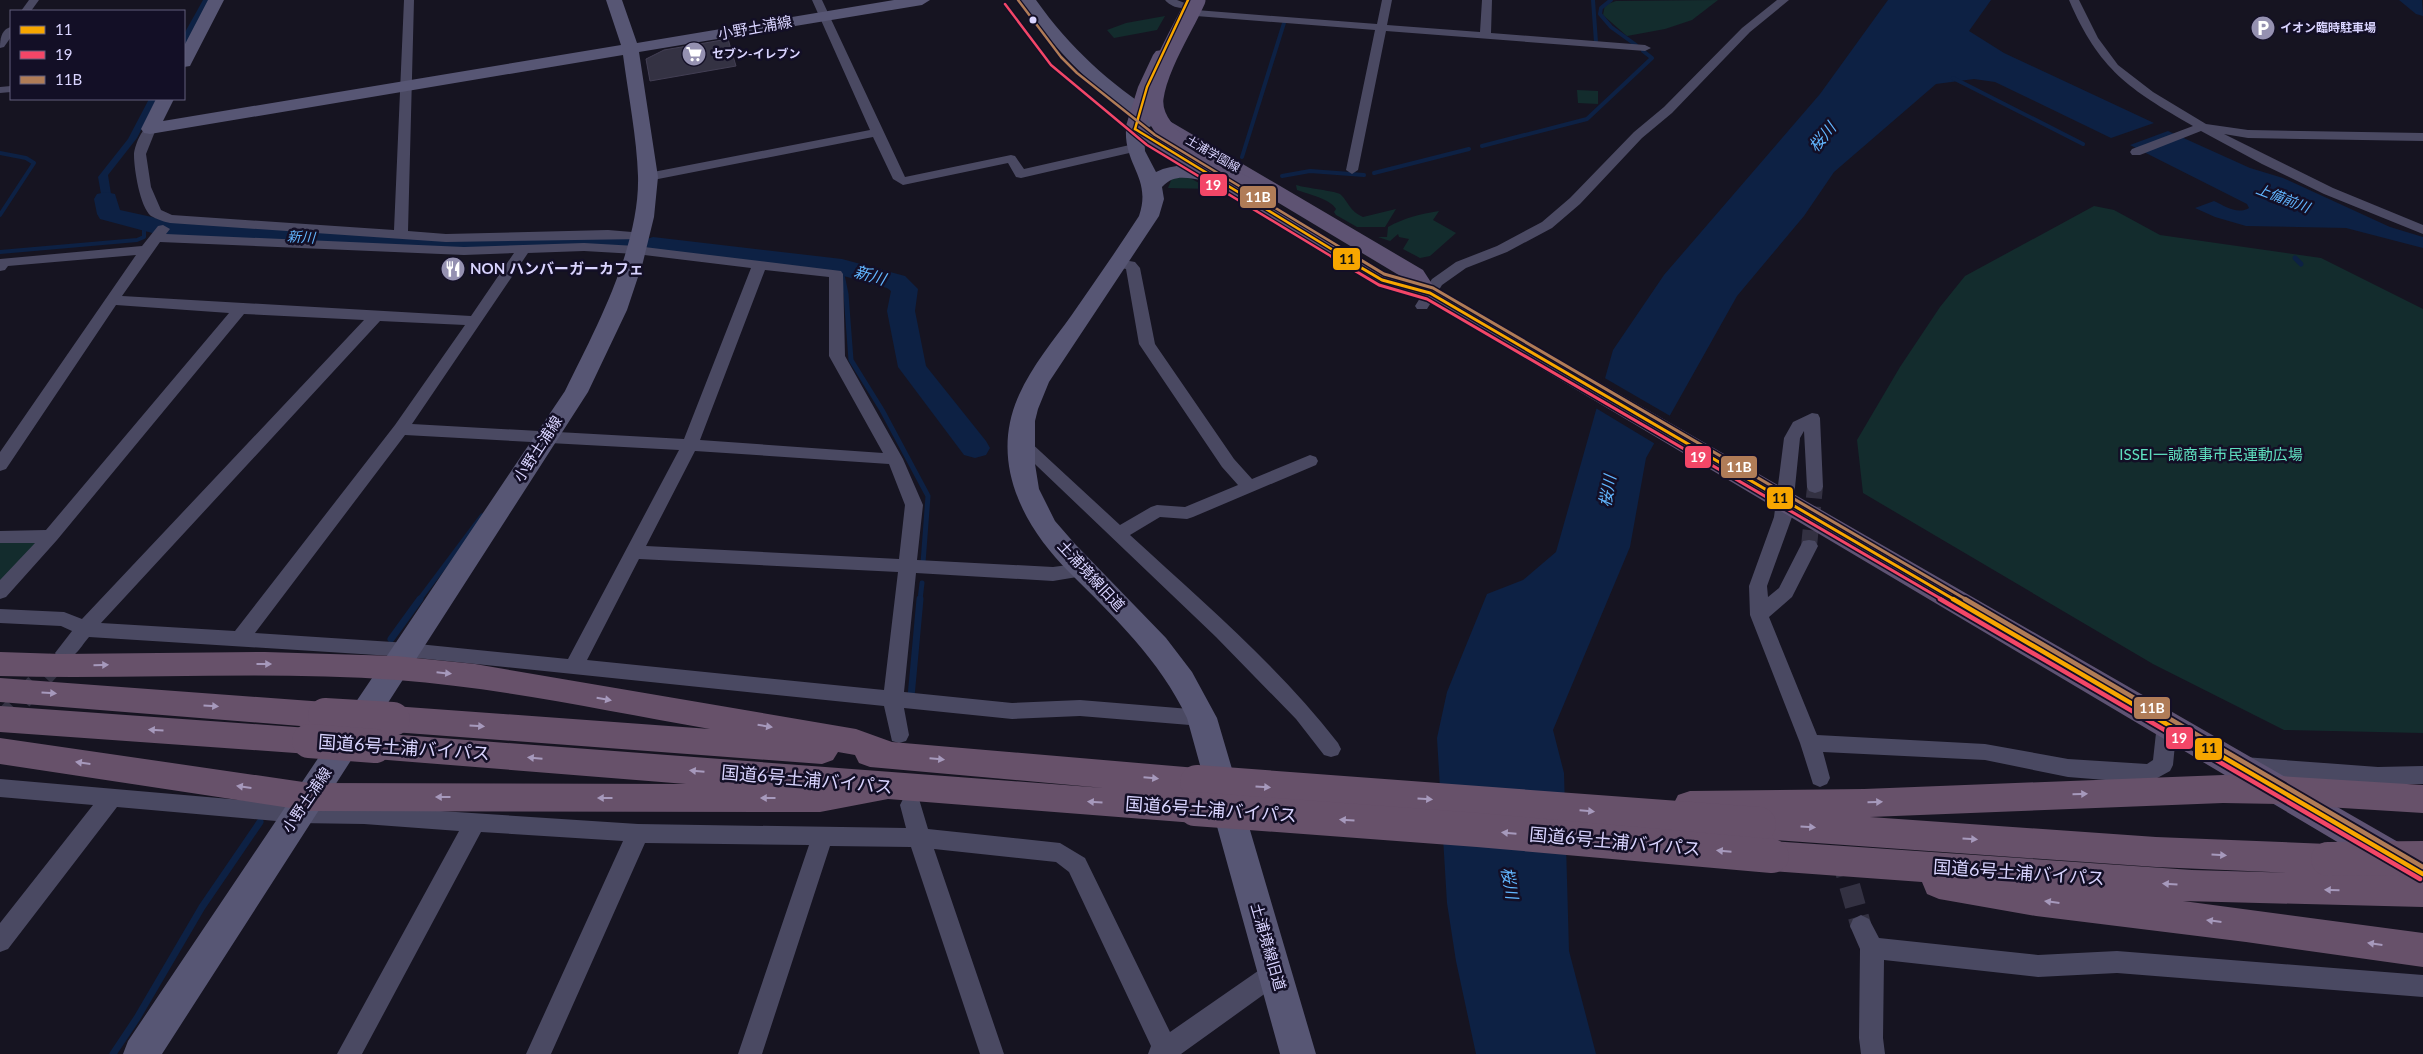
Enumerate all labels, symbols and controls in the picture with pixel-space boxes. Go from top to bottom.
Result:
legend [10,10,185,100]
street label: 小野土浦線 [716,12,793,42]
unlabelled marker [1028,15,1038,25]
parking icon: イオン臨時駐車場 [2250,15,2276,41]
text: 11 [55,20,72,38]
place label: イオン臨時駐車場 [2280,20,2376,35]
supermarket icon: セブン-イレブン [681,41,707,67]
text: 19 [55,45,72,63]
place label: セブン-イレブン [712,46,800,61]
text: 11B [55,70,82,88]
water label: 桜川 [1804,117,1840,155]
street label: 土浦学園線 [1184,132,1243,175]
line badge: 19 [1199,173,1228,197]
text: 19 [1205,176,1221,193]
water label: 上備前川 [2254,180,2314,216]
line badge: 11B [1239,185,1277,209]
text: 11B [1245,188,1271,205]
water label: 新川 [287,227,317,246]
line badge: 11 [1332,247,1361,271]
text: 11 [1339,250,1355,267]
restaurant icon: NON ハンバーガーカフェ [440,256,466,282]
place label: NON ハンバーガーカフェ [470,259,644,277]
water label: 新川 [852,261,890,289]
street label: 小野土浦線 [509,412,565,485]
line badge: 19 [1684,445,1712,469]
park label: ISSEI一誠商事市民運動広場 [2119,445,2303,463]
text: 19 [1690,448,1706,465]
line badge: 11B [1720,455,1758,479]
text: 11B [1726,458,1752,475]
water label: 桜川 [1594,472,1619,508]
line badge: 11 [1766,486,1794,510]
text: 11 [1772,489,1788,506]
street label: 土浦境線旧道 [1054,536,1129,614]
one-way arrow [256,660,272,668]
one-way arrow [93,661,109,669]
one-way arrow [436,669,452,677]
one-way arrow [41,690,57,698]
one-way arrow [597,696,613,704]
line badge: 11B [2133,696,2171,720]
text: 11B [2139,699,2165,716]
one-way arrow [203,702,219,710]
one-way arrow [469,722,485,730]
one-way arrow [757,722,773,730]
one-way arrow [148,726,164,734]
line badge: 19 [2165,726,2194,750]
text: 19 [2171,729,2187,746]
street label: 国道6号土浦バイパス [317,730,491,764]
line badge: 11 [2194,737,2223,761]
text: 11 [2201,739,2217,756]
one-way arrow [527,754,543,762]
one-way arrow [929,756,945,764]
one-way arrow [75,759,91,767]
street label: 国道6号土浦バイパス [720,761,894,797]
street label: 小野土浦線 [278,763,335,836]
one-way arrow [689,767,705,775]
one-way arrow [1143,774,1159,782]
one-way arrow [236,783,252,791]
one-way arrow [1256,783,1272,791]
one-way arrow [2072,790,2088,798]
street label: 国道6号土浦バイパス [1124,792,1298,826]
one-way arrow [435,793,451,801]
one-way arrow [597,794,613,802]
one-way arrow [760,794,776,802]
one-way arrow [1418,795,1434,803]
one-way arrow [1086,797,1102,805]
one-way arrow [1867,798,1883,806]
one-way arrow [1580,807,1596,815]
one-way arrow [1339,816,1355,824]
street label: 国道6号土浦バイパス [1528,823,1702,859]
one-way arrow [1800,824,1816,832]
one-way arrow [1501,828,1517,836]
one-way arrow [1962,835,1978,843]
one-way arrow [1715,847,1731,855]
one-way arrow [2212,851,2228,859]
street label: 国道6号土浦バイパス [1932,855,2106,889]
water label: 桜川 [1498,865,1523,902]
one-way arrow [2162,880,2178,888]
one-way arrow [2324,886,2340,894]
one-way arrow [2044,898,2060,906]
street label: 土浦境線旧道 [1248,901,1290,992]
one-way arrow [2205,917,2221,925]
one-way arrow [2366,940,2382,948]

